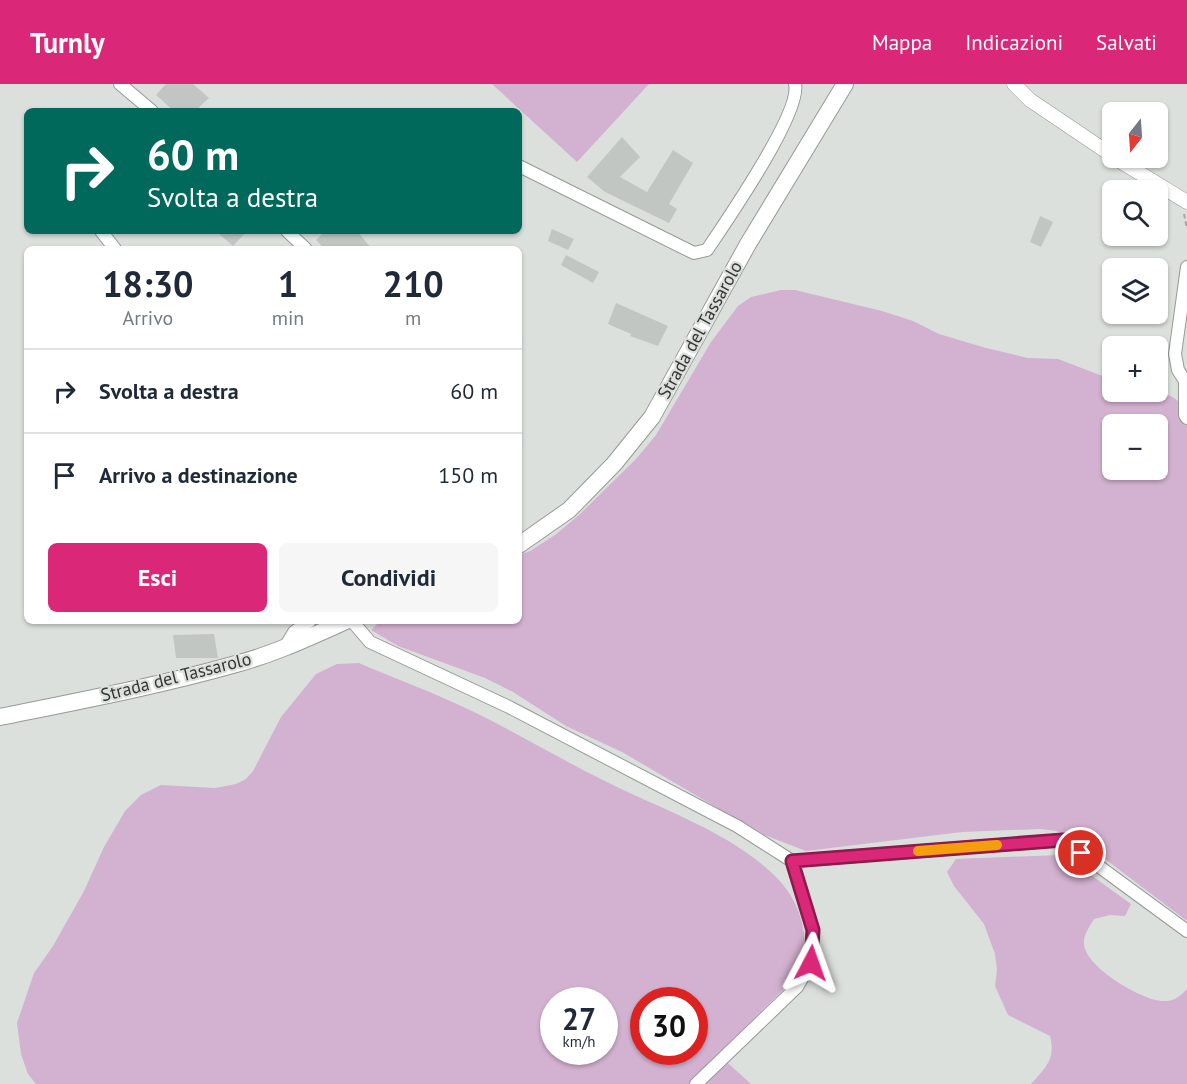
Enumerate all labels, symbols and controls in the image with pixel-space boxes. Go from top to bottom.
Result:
text: Turnly [30,24,105,61]
text: Mappa [872,29,932,56]
text: Indicazioni [965,29,1063,56]
text: Salvati [1096,29,1157,56]
north arrow [1102,102,1168,168]
map controls [1102,102,1168,480]
text: 60 m [147,127,239,182]
icon: right [48,132,126,210]
text: Svolta a destra [147,180,318,214]
button: search [1102,180,1168,246]
street label: Strada del Tassarolo [652,257,747,403]
button: layers [1102,258,1168,324]
text: 18:30 [102,260,194,307]
text: 1 [278,260,298,307]
text: 210 [383,260,444,307]
text: Arrivo [122,305,173,331]
text: min [272,305,304,331]
text: m [405,305,421,331]
button: + [1102,336,1168,402]
icon: right [48,375,81,408]
text: Svolta a destra [99,377,239,405]
text: 60 m [450,377,498,405]
button: − [1102,414,1168,480]
icon: arrive [48,459,81,492]
text: Arrivo a destinazione [99,461,298,489]
text: 150 m [438,461,498,489]
button: Esci [48,543,267,612]
button: Condividi [279,543,498,612]
street label: Strada del Tassarolo [98,647,253,706]
pin [1055,827,1106,878]
icon: arrive [1064,836,1097,869]
position arrow [779,931,843,995]
speed limit sign: 30 [630,987,708,1065]
text: 27 [562,999,596,1038]
text: km/h [563,1032,595,1051]

